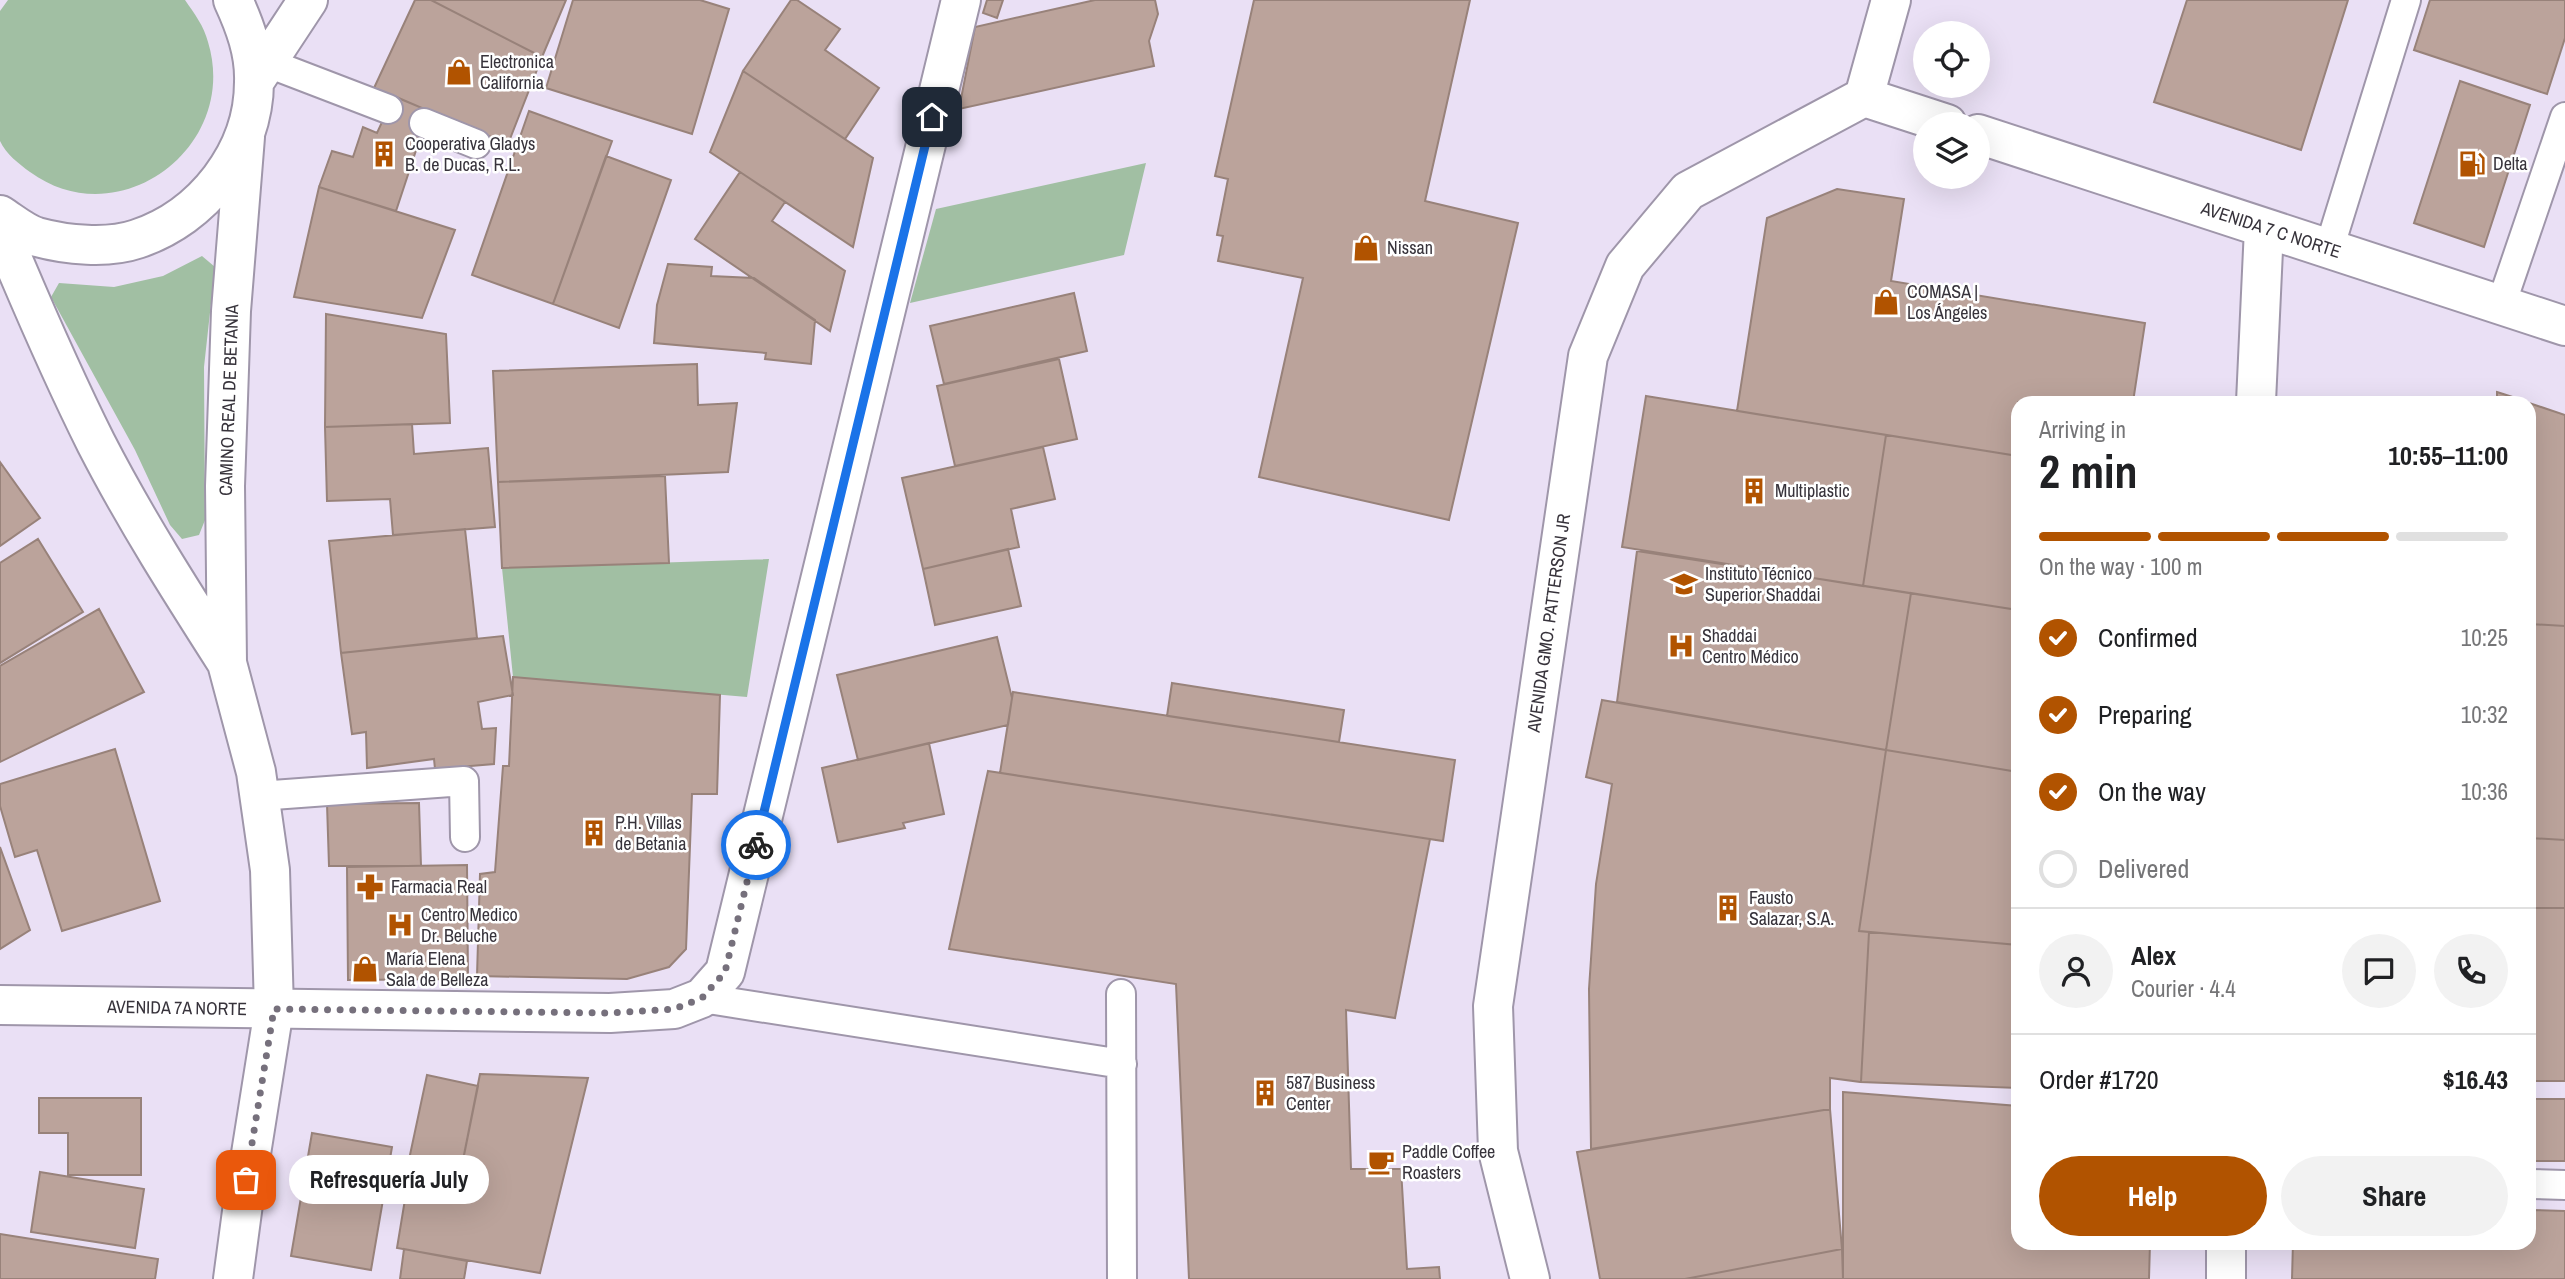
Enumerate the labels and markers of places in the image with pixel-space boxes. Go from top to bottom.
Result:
place label: Electronica California [480,49,554,95]
shop icon: Electronica California [444,57,474,87]
pin [902,87,962,147]
place label: Cooperativa Gladys B. de Ducas, R.L. [405,131,535,177]
building icon: Cooperativa Gladys B. de Ducas, R.L. [369,139,399,169]
fuel station icon: Delta [2457,149,2487,179]
place label: Delta [2493,151,2527,176]
shop icon: Nissan [1351,233,1381,263]
place label: Nissan [1387,235,1433,260]
place label: COMASA | Los Ángeles [1907,279,1987,325]
shop icon: COMASA | Los Ángeles [1871,287,1901,317]
building icon: Multiplastic [1739,476,1769,506]
place label: Multiplastic [1775,478,1850,503]
place label: Instituto Técnico Superior Shaddai [1705,561,1821,607]
school or university icon: Instituto Técnico Superior Shaddai [1669,569,1699,599]
place label: Shaddai Centro Médico [1702,623,1799,669]
hospital icon: Shaddai Centro Médico [1666,631,1696,661]
place label: P.H. Villas de Betania [615,810,686,856]
building icon: P.H. Villas de Betania [579,818,609,848]
pharmacy icon: Farmacia Real [355,872,385,902]
place label: Farmacia Real [391,874,487,899]
place label: Fausto Salazar, S.A. [1749,885,1834,931]
building icon: Fausto Salazar, S.A. [1713,893,1743,923]
place label: Centro Medico Dr. Beluche [421,902,518,948]
hospital icon: Centro Medico Dr. Beluche [385,910,415,940]
place label: María Elena Sala de Belleza [386,946,489,992]
shop icon: María Elena Sala de Belleza [350,954,380,984]
place label: 587 Business Center [1286,1070,1375,1116]
building icon: 587 Business Center [1250,1078,1280,1108]
place label: Paddle Coffee Roasters [1402,1139,1495,1185]
cafe icon: Paddle Coffee Roasters [1366,1147,1396,1177]
pin [216,1150,276,1210]
callout: Refresquería July [288,1156,488,1204]

